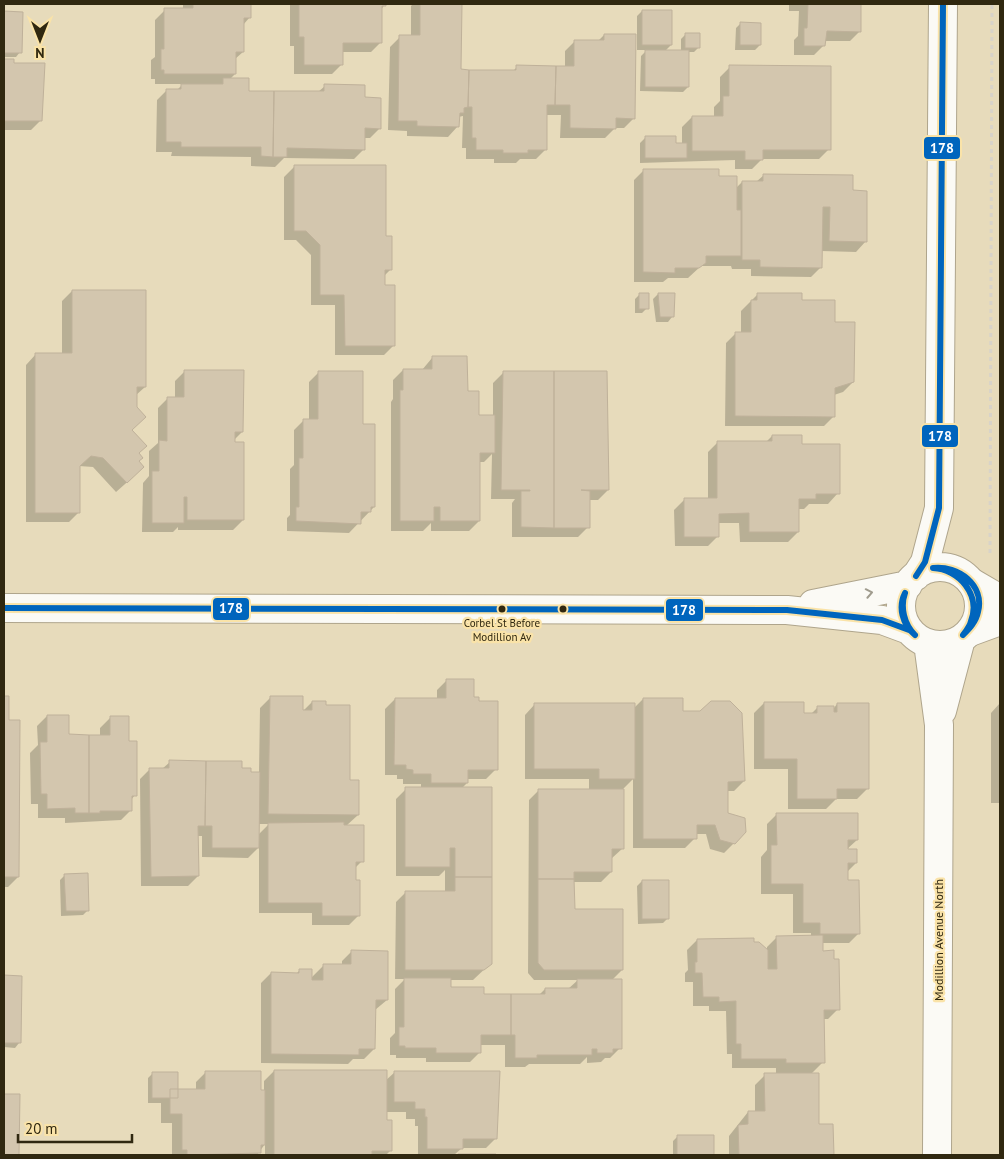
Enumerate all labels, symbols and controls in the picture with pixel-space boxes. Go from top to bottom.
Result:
north arrow [15,15,65,65]
text: N [35,44,45,62]
line badge: 178 [923,136,961,160]
text: 178 [930,139,954,157]
line badge: 178 [921,424,959,448]
text: 178 [928,427,952,445]
one-way arrow [864,588,873,599]
line badge: 178 [212,597,250,621]
line badge: 178 [665,598,704,622]
text: 178 [219,599,243,617]
text: 178 [672,601,696,619]
marker: Corbel St Before Modillion Av [497,604,507,614]
unlabelled marker [558,604,568,614]
place label: Corbel St Before Modillion Av [464,616,541,644]
street label: Modillion Avenue North [931,879,946,1001]
scale bar [18,1112,131,1144]
text: 20 m [25,1119,58,1138]

